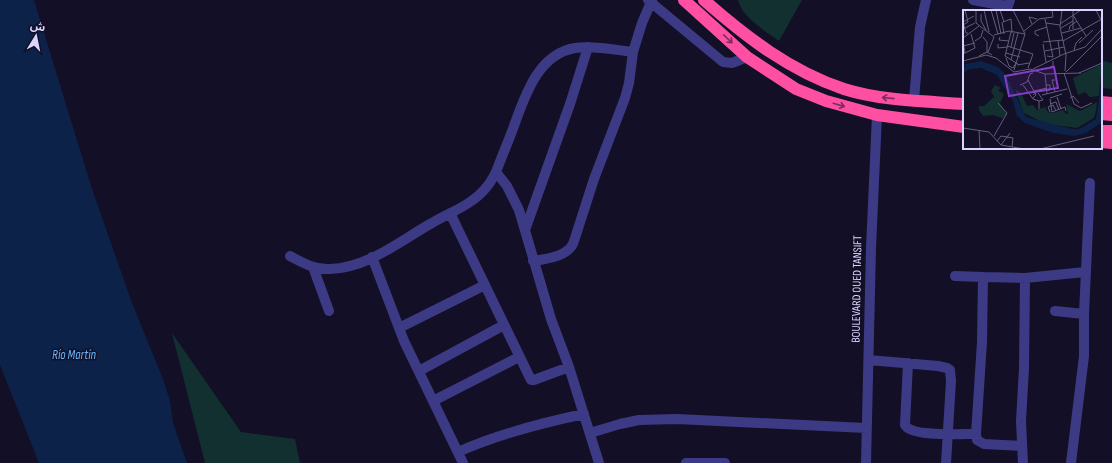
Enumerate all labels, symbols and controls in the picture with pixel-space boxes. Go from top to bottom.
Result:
inset map [963,10,1102,149]
north arrow [16,16,56,56]
text: ش [29,19,46,34]
one-way arrow [723,34,733,44]
one-way arrow [882,94,895,101]
one-way arrow [832,102,845,109]
street label: BOULEVARD OUED TANSIFT [849,235,865,343]
water label: Río Martín [52,347,97,363]

